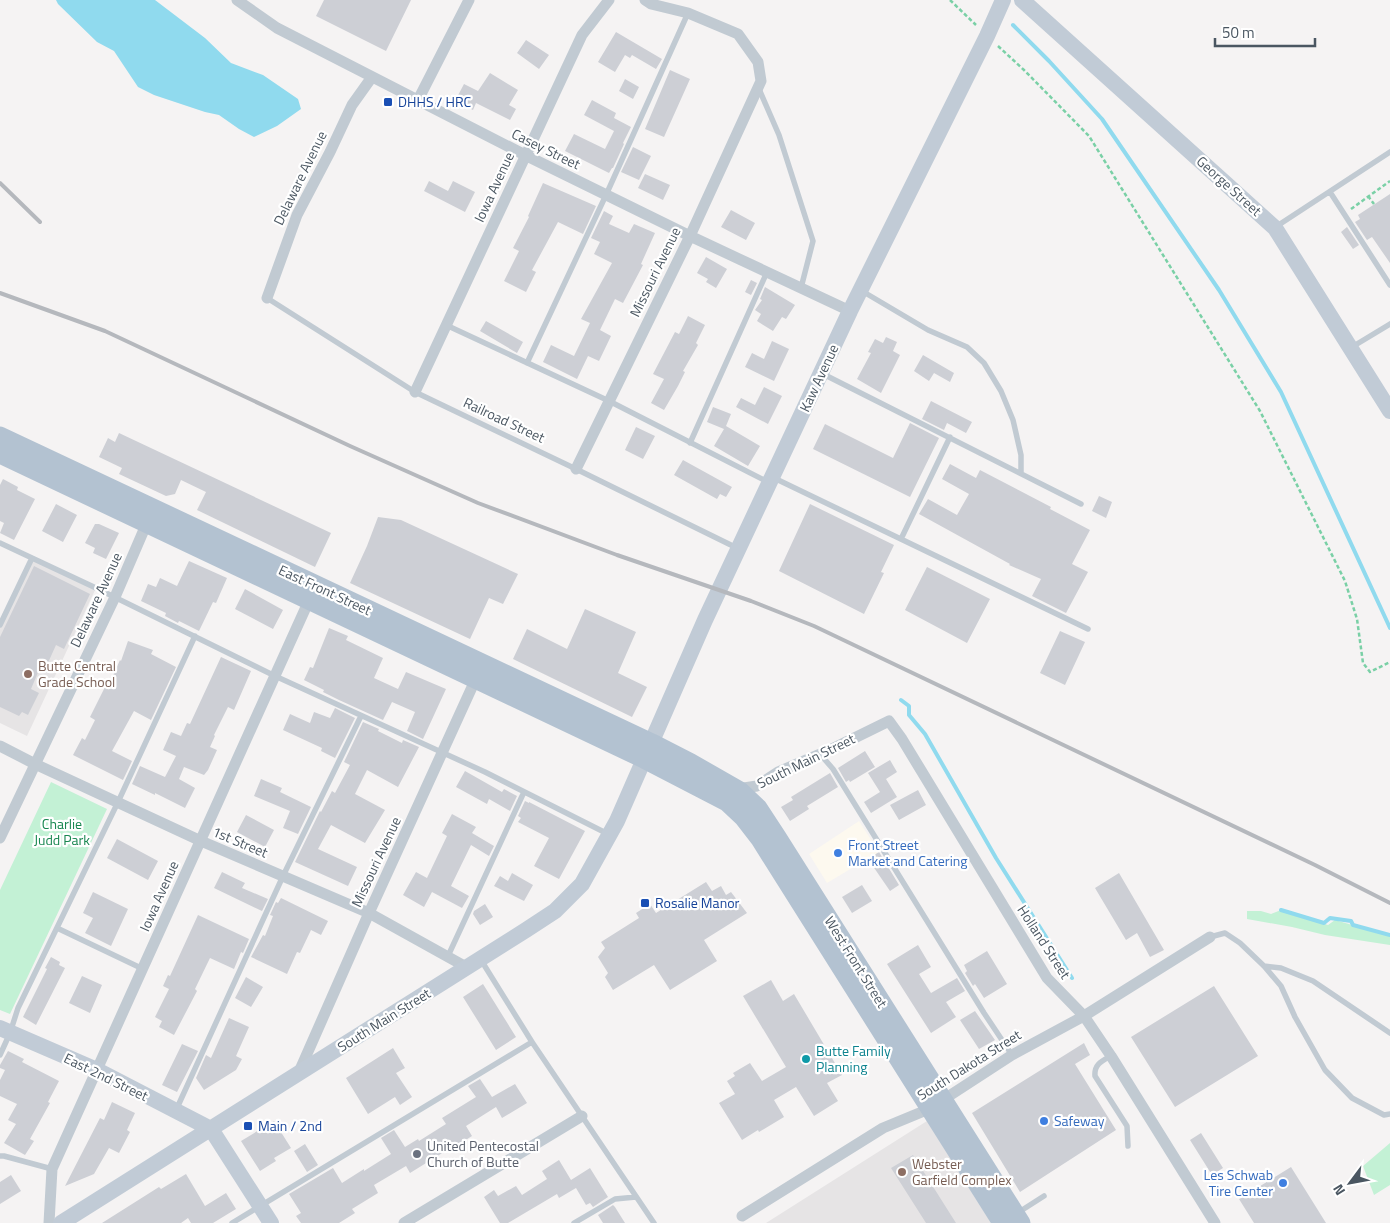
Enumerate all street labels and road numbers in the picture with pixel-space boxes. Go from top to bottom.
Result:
street label: Casey Street [508,123,584,174]
street label: Delaware Avenue [268,127,331,228]
street label: Iowa Avenue [468,148,519,225]
street label: George Street [1192,151,1267,221]
street label: Missouri Avenue [624,223,685,320]
street label: Kaw Avenue [794,340,843,415]
street label: Railroad Street [460,392,548,448]
street label: Delaware Avenue [64,549,127,651]
street label: East Front Street [275,559,375,620]
street label: South Main Street [753,728,858,793]
street label: Missouri Avenue [345,813,406,910]
street label: 1st Street [209,820,271,863]
street label: Iowa Avenue [134,857,183,934]
street label: Holland Street [1013,901,1076,983]
street label: West Front Street [820,912,893,1012]
street label: South Main Street [333,982,435,1057]
street label: South Dakota Street [913,1024,1025,1105]
street label: East 2nd Street [61,1047,152,1106]

